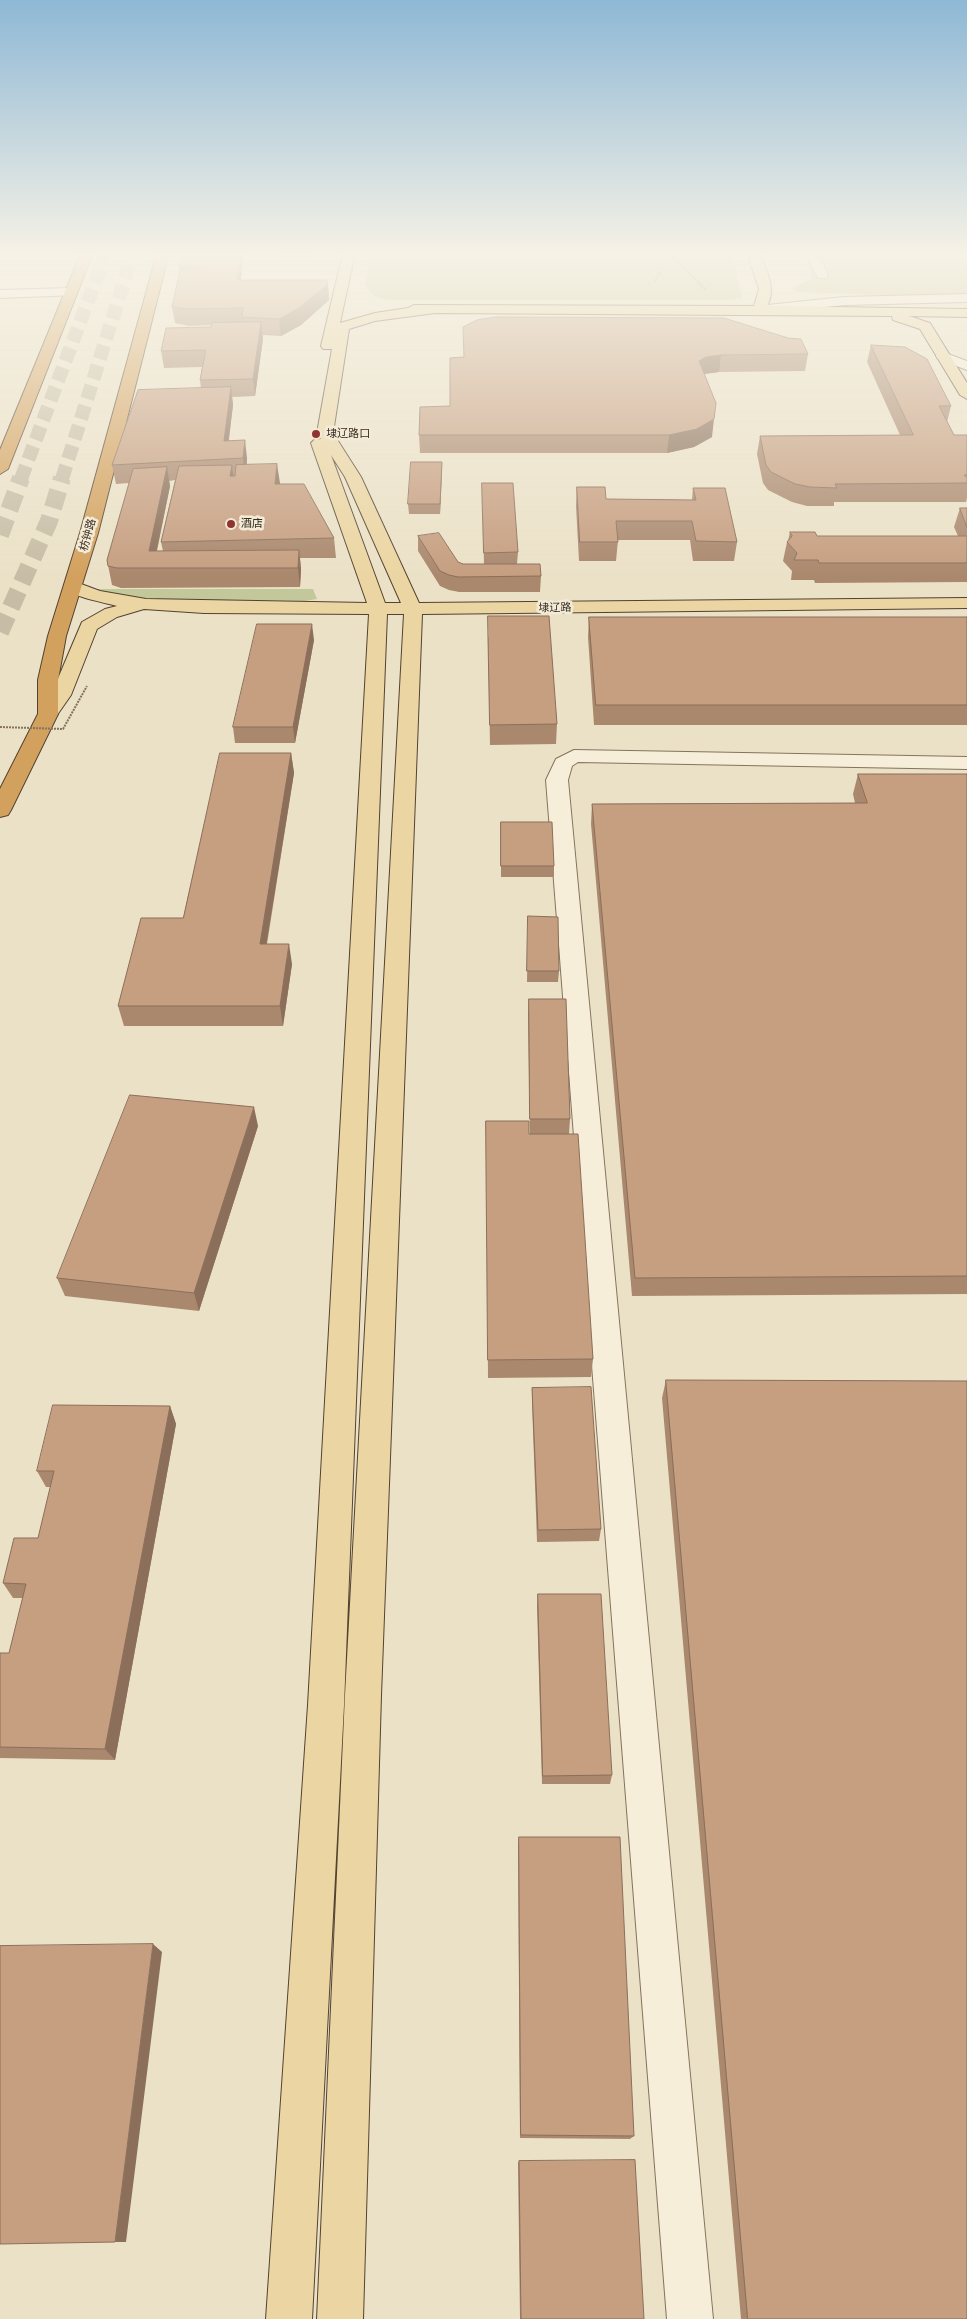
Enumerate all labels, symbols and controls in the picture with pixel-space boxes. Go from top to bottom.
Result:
place label: 埭辽路口 [326,427,370,441]
marker: 埭辽路口 [310,428,322,440]
street label: 枋钟路 [77,517,99,553]
place label: 酒店 [241,517,263,531]
marker: 酒店 [225,518,237,530]
street label: 埭辽路 [538,601,572,615]

